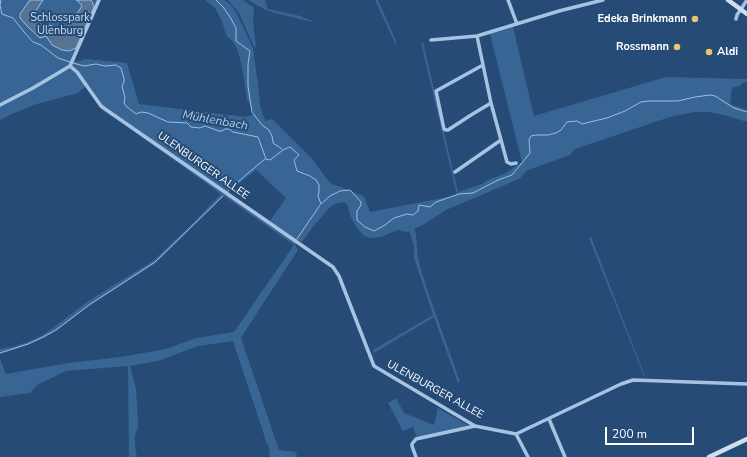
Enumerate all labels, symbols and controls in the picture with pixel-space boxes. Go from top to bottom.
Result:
park label: Schlosspark Ulenburg [30,11,90,37]
place label: Edeka Brinkmann [598,12,687,26]
marker: Edeka Brinkmann [690,14,700,24]
place label: Rossmann [616,40,669,54]
marker: Rossmann [672,42,682,52]
place label: Aldi [717,45,738,59]
marker: Aldi [704,47,714,57]
water label: Mühlenbach [181,108,249,134]
street label: ULENBURGER ALLEE [155,129,251,203]
street label: ULENBURGER ALLEE [384,358,486,422]
scale bar [607,419,696,445]
text: 200 m [612,426,647,442]

